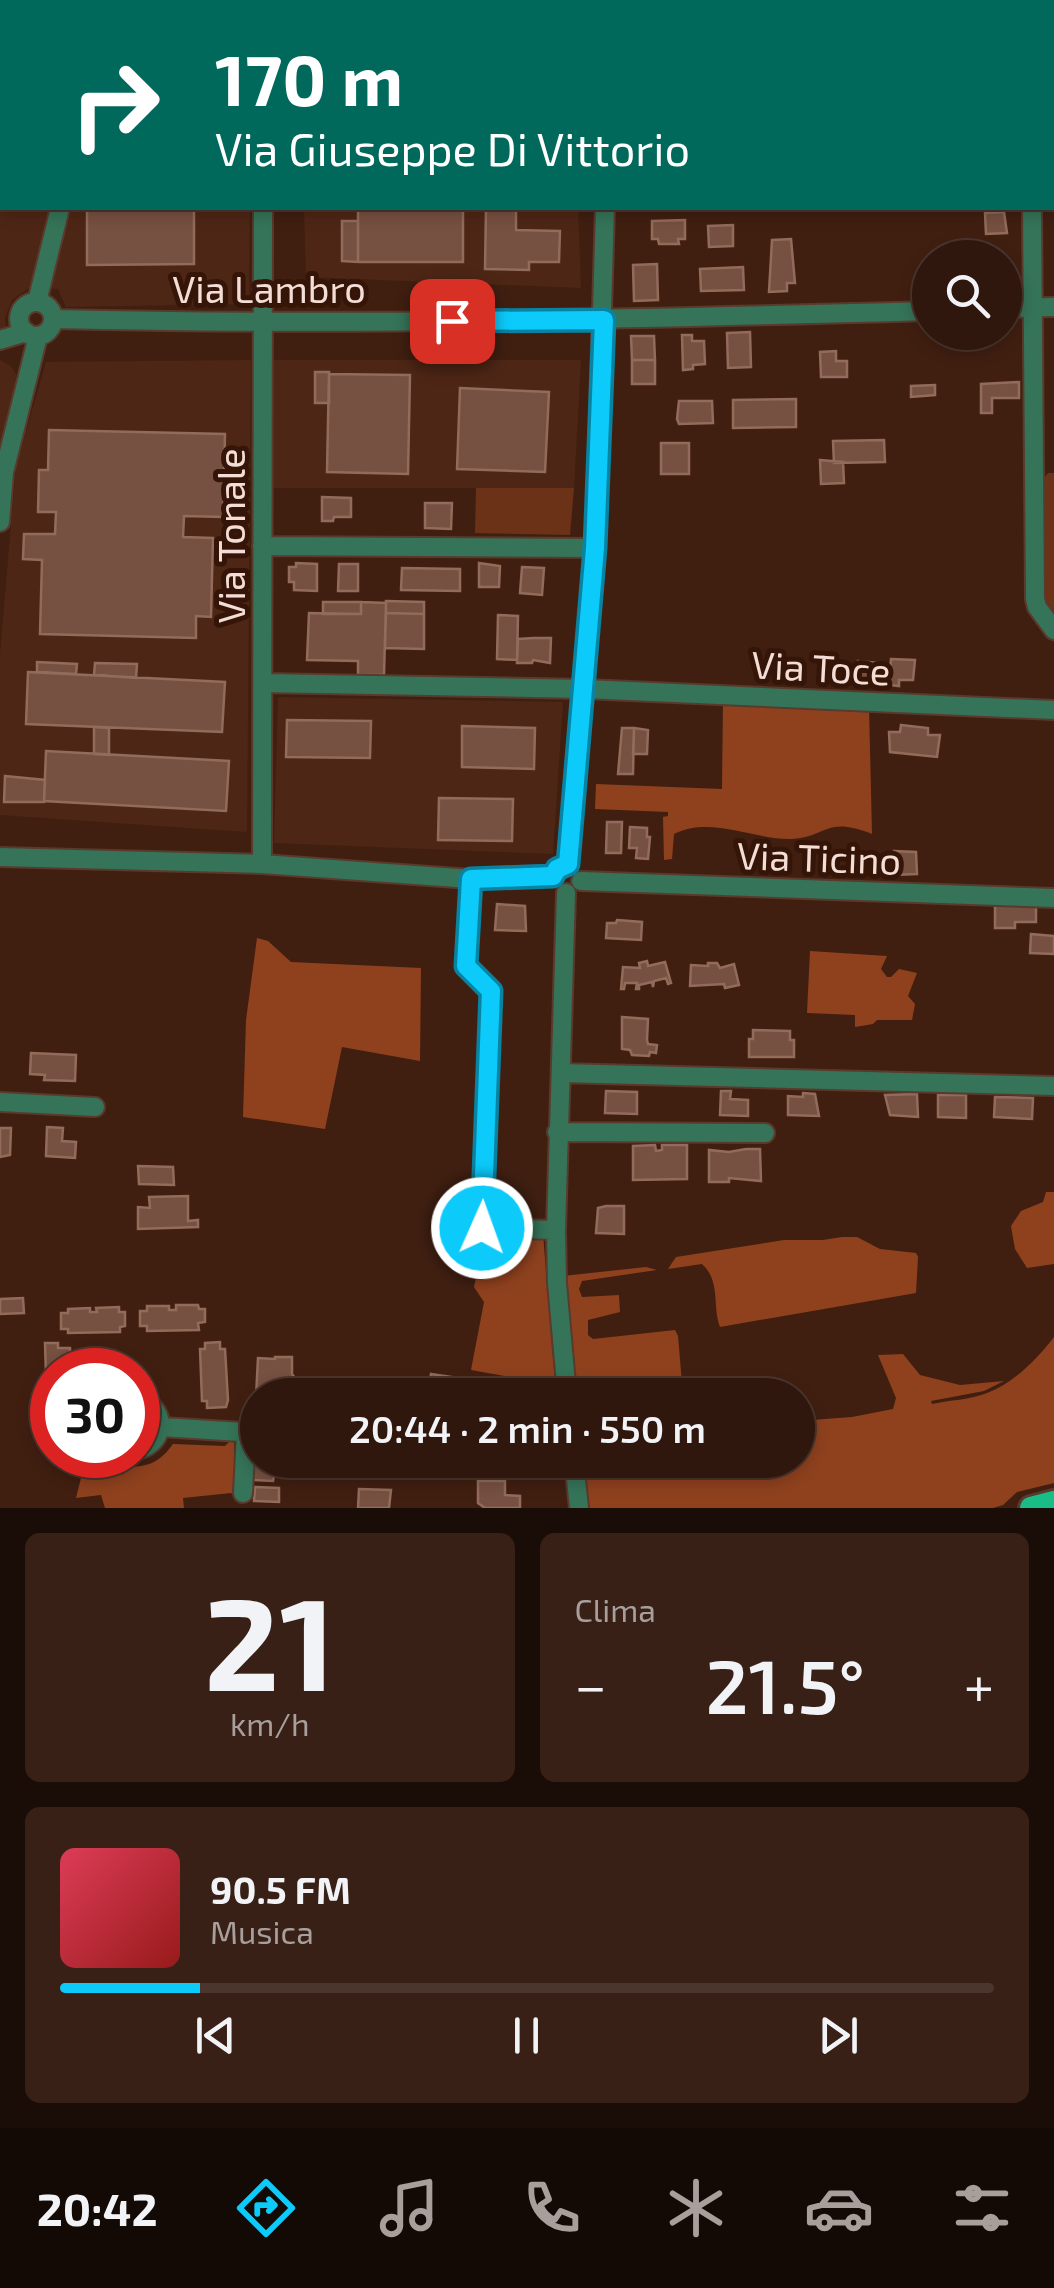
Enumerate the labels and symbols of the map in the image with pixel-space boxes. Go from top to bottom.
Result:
street label: Via Lambro [172,265,366,311]
pin [410,279,495,364]
street label: Via Tonale [207,448,253,624]
street label: Via Toce [750,640,892,694]
street label: Via Ticino [736,831,902,883]
position arrow [430,1176,534,1280]
speed limit sign: 30 [30,1348,160,1478]

